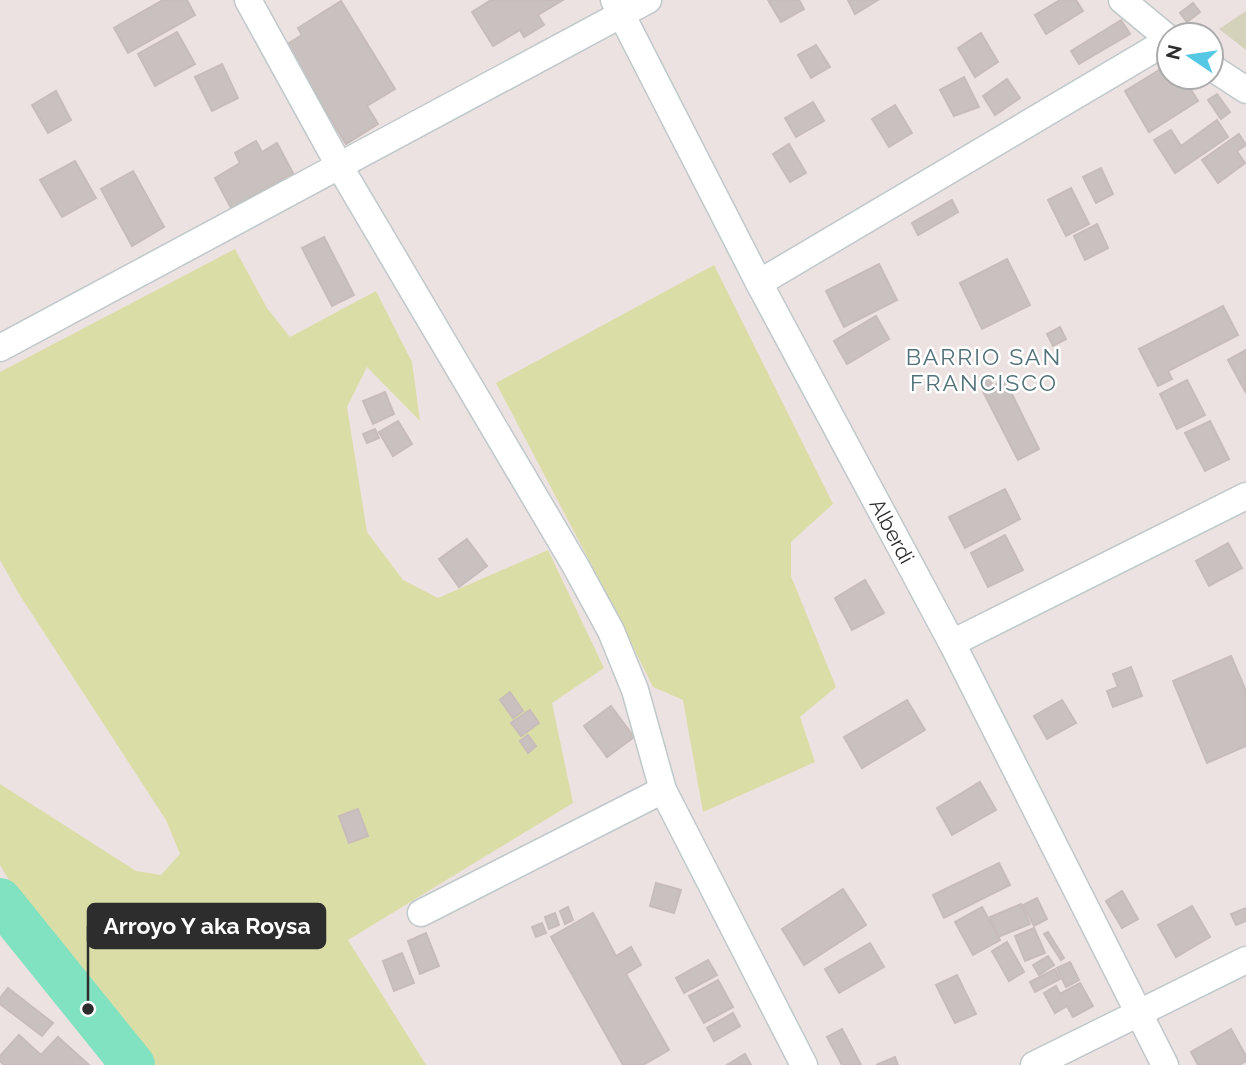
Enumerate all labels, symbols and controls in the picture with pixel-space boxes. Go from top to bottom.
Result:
north arrow [1155,21,1225,91]
text: N [1161,43,1186,62]
district label: BARRIO SAN FRANCISCO [906,343,1062,396]
street label: Alberdi [865,494,919,568]
callout: Arroyo Y aka Roysa [88,904,325,948]
text: Arroyo Y aka Roysa [103,912,311,939]

